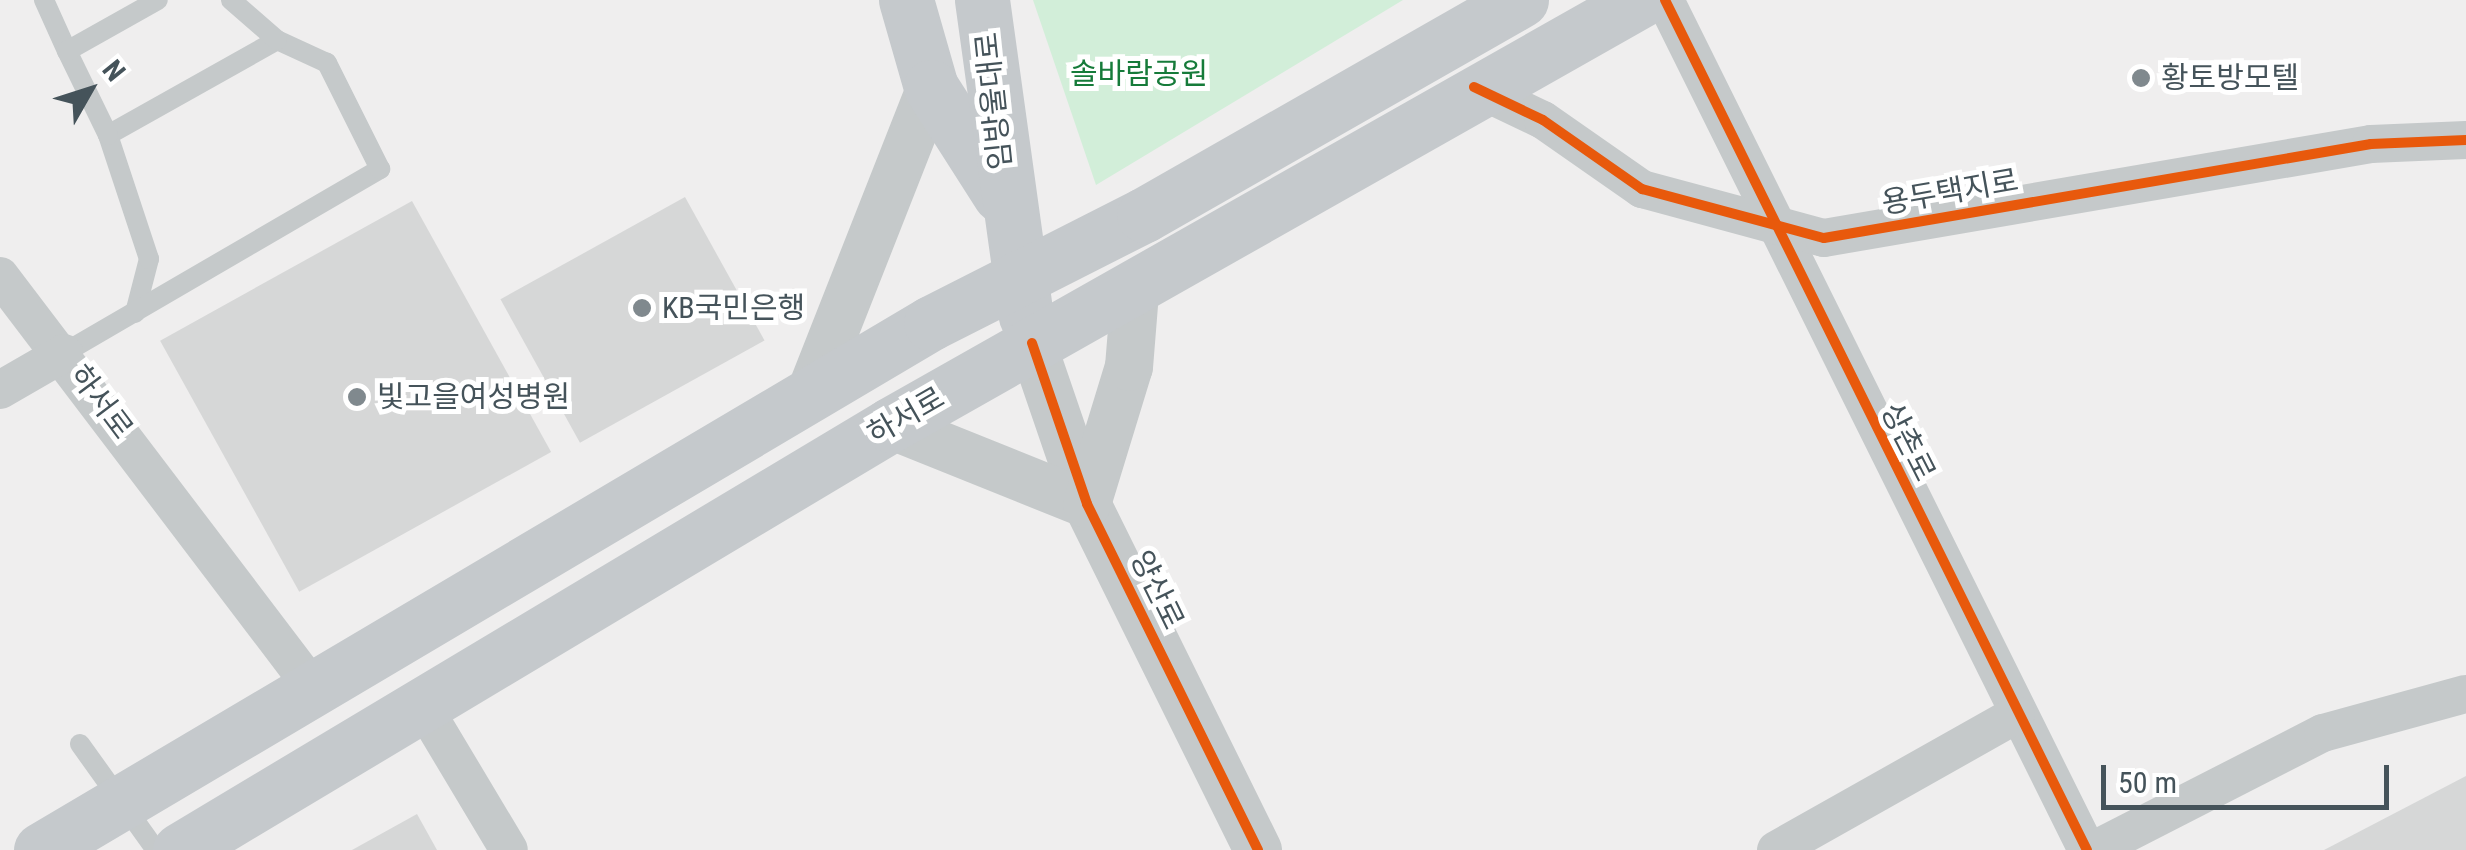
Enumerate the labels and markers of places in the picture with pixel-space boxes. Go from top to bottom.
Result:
place label: 황토방모텔 [2161,60,2299,96]
marker: 황토방모텔 [2130,67,2152,89]
place label: KB국민은행 [662,290,805,326]
marker: KB국민은행 [631,297,653,319]
place label: 빛고을여성병원 [377,379,570,415]
marker: 빛고을여성병원 [346,386,368,408]

